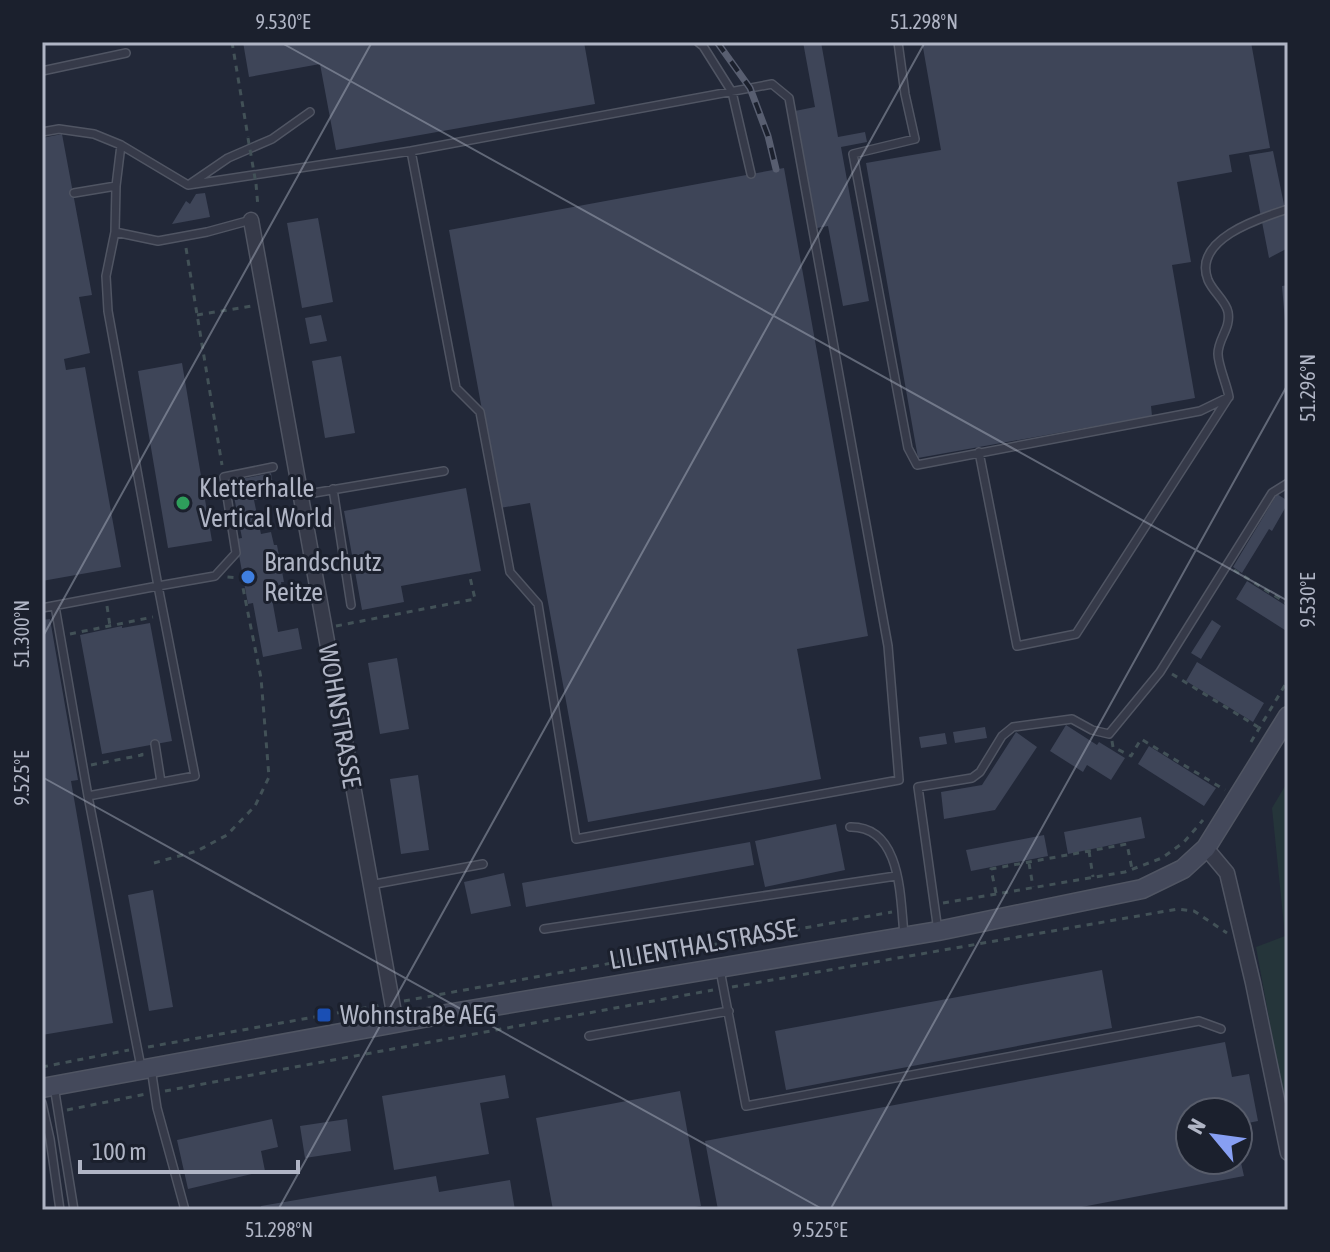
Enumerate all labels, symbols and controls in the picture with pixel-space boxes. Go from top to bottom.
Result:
text: 9.530°E [255,10,311,33]
text: 51.298°N [890,10,958,33]
text: 51.296°N [1296,354,1319,422]
place label: Kletterhalle Vertical World [199,473,333,533]
marker: Kletterhalle Vertical World [174,494,192,512]
place label: Brandschutz Reitze [264,547,381,607]
marker: Brandschutz Reitze [239,568,257,586]
text: 9.530°E [1296,572,1319,628]
text: 51.300°N [10,600,33,668]
street label: WOHNSTRASSE [313,642,367,790]
text: 9.525°E [10,750,33,806]
street label: LILIENTHALSTRASSE [607,913,799,975]
place label: Wohnstraße AEG [340,1000,497,1030]
marker: Wohnstraße AEG [315,1006,333,1024]
north arrow [1174,1096,1254,1176]
text: N [1182,1114,1211,1138]
scale bar [80,1124,298,1174]
text: 100 m [92,1138,146,1165]
text: 51.298°N [245,1218,313,1241]
text: 9.525°E [792,1218,848,1241]

